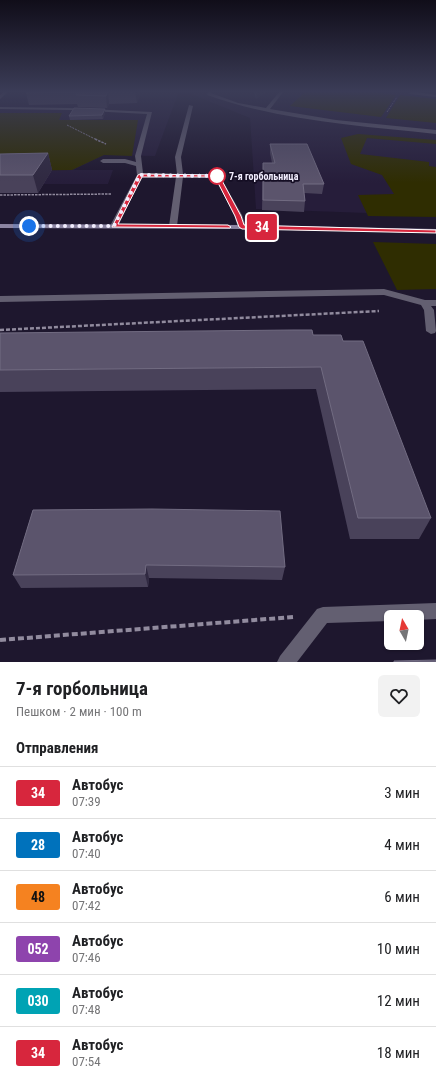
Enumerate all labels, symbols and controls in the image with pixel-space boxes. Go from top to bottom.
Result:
marker: 7-я горбольница [208,167,226,185]
place label: 7-я горбольница [229,171,299,182]
line badge: 34 [244,214,280,240]
your location [19,216,39,236]
text: 34 [255,219,269,235]
north arrow [384,610,424,650]
map controls [384,610,424,650]
button: heart [378,675,420,717]
text: 7-я горбольница [16,677,148,700]
text: Пешком · 2 мин · 100 m [16,704,142,719]
text: Отправления [16,739,98,757]
text: Автобус [72,776,123,794]
text: 3 мин [384,784,420,802]
text: 34 [31,785,45,801]
text: 07:39 [72,794,101,809]
text: Автобус [72,828,123,846]
text: 4 мин [384,836,420,854]
text: 28 [31,837,45,853]
text: 07:40 [72,846,101,861]
text: Автобус [72,880,123,898]
text: 6 мин [384,888,420,906]
text: 48 [31,889,45,905]
text: 07:42 [72,898,101,913]
text: Автобус [72,932,123,950]
text: 10 мин [377,940,420,958]
text: 052 [27,941,49,957]
text: 07:46 [72,950,101,965]
text: Автобус [72,984,123,1002]
text: 12 мин [377,992,420,1010]
text: 030 [27,993,49,1009]
text: 07:48 [72,1002,101,1017]
text: Автобус [72,1036,123,1054]
text: 18 мин [377,1044,420,1062]
text: 34 [31,1045,45,1061]
text: 07:54 [72,1054,101,1069]

